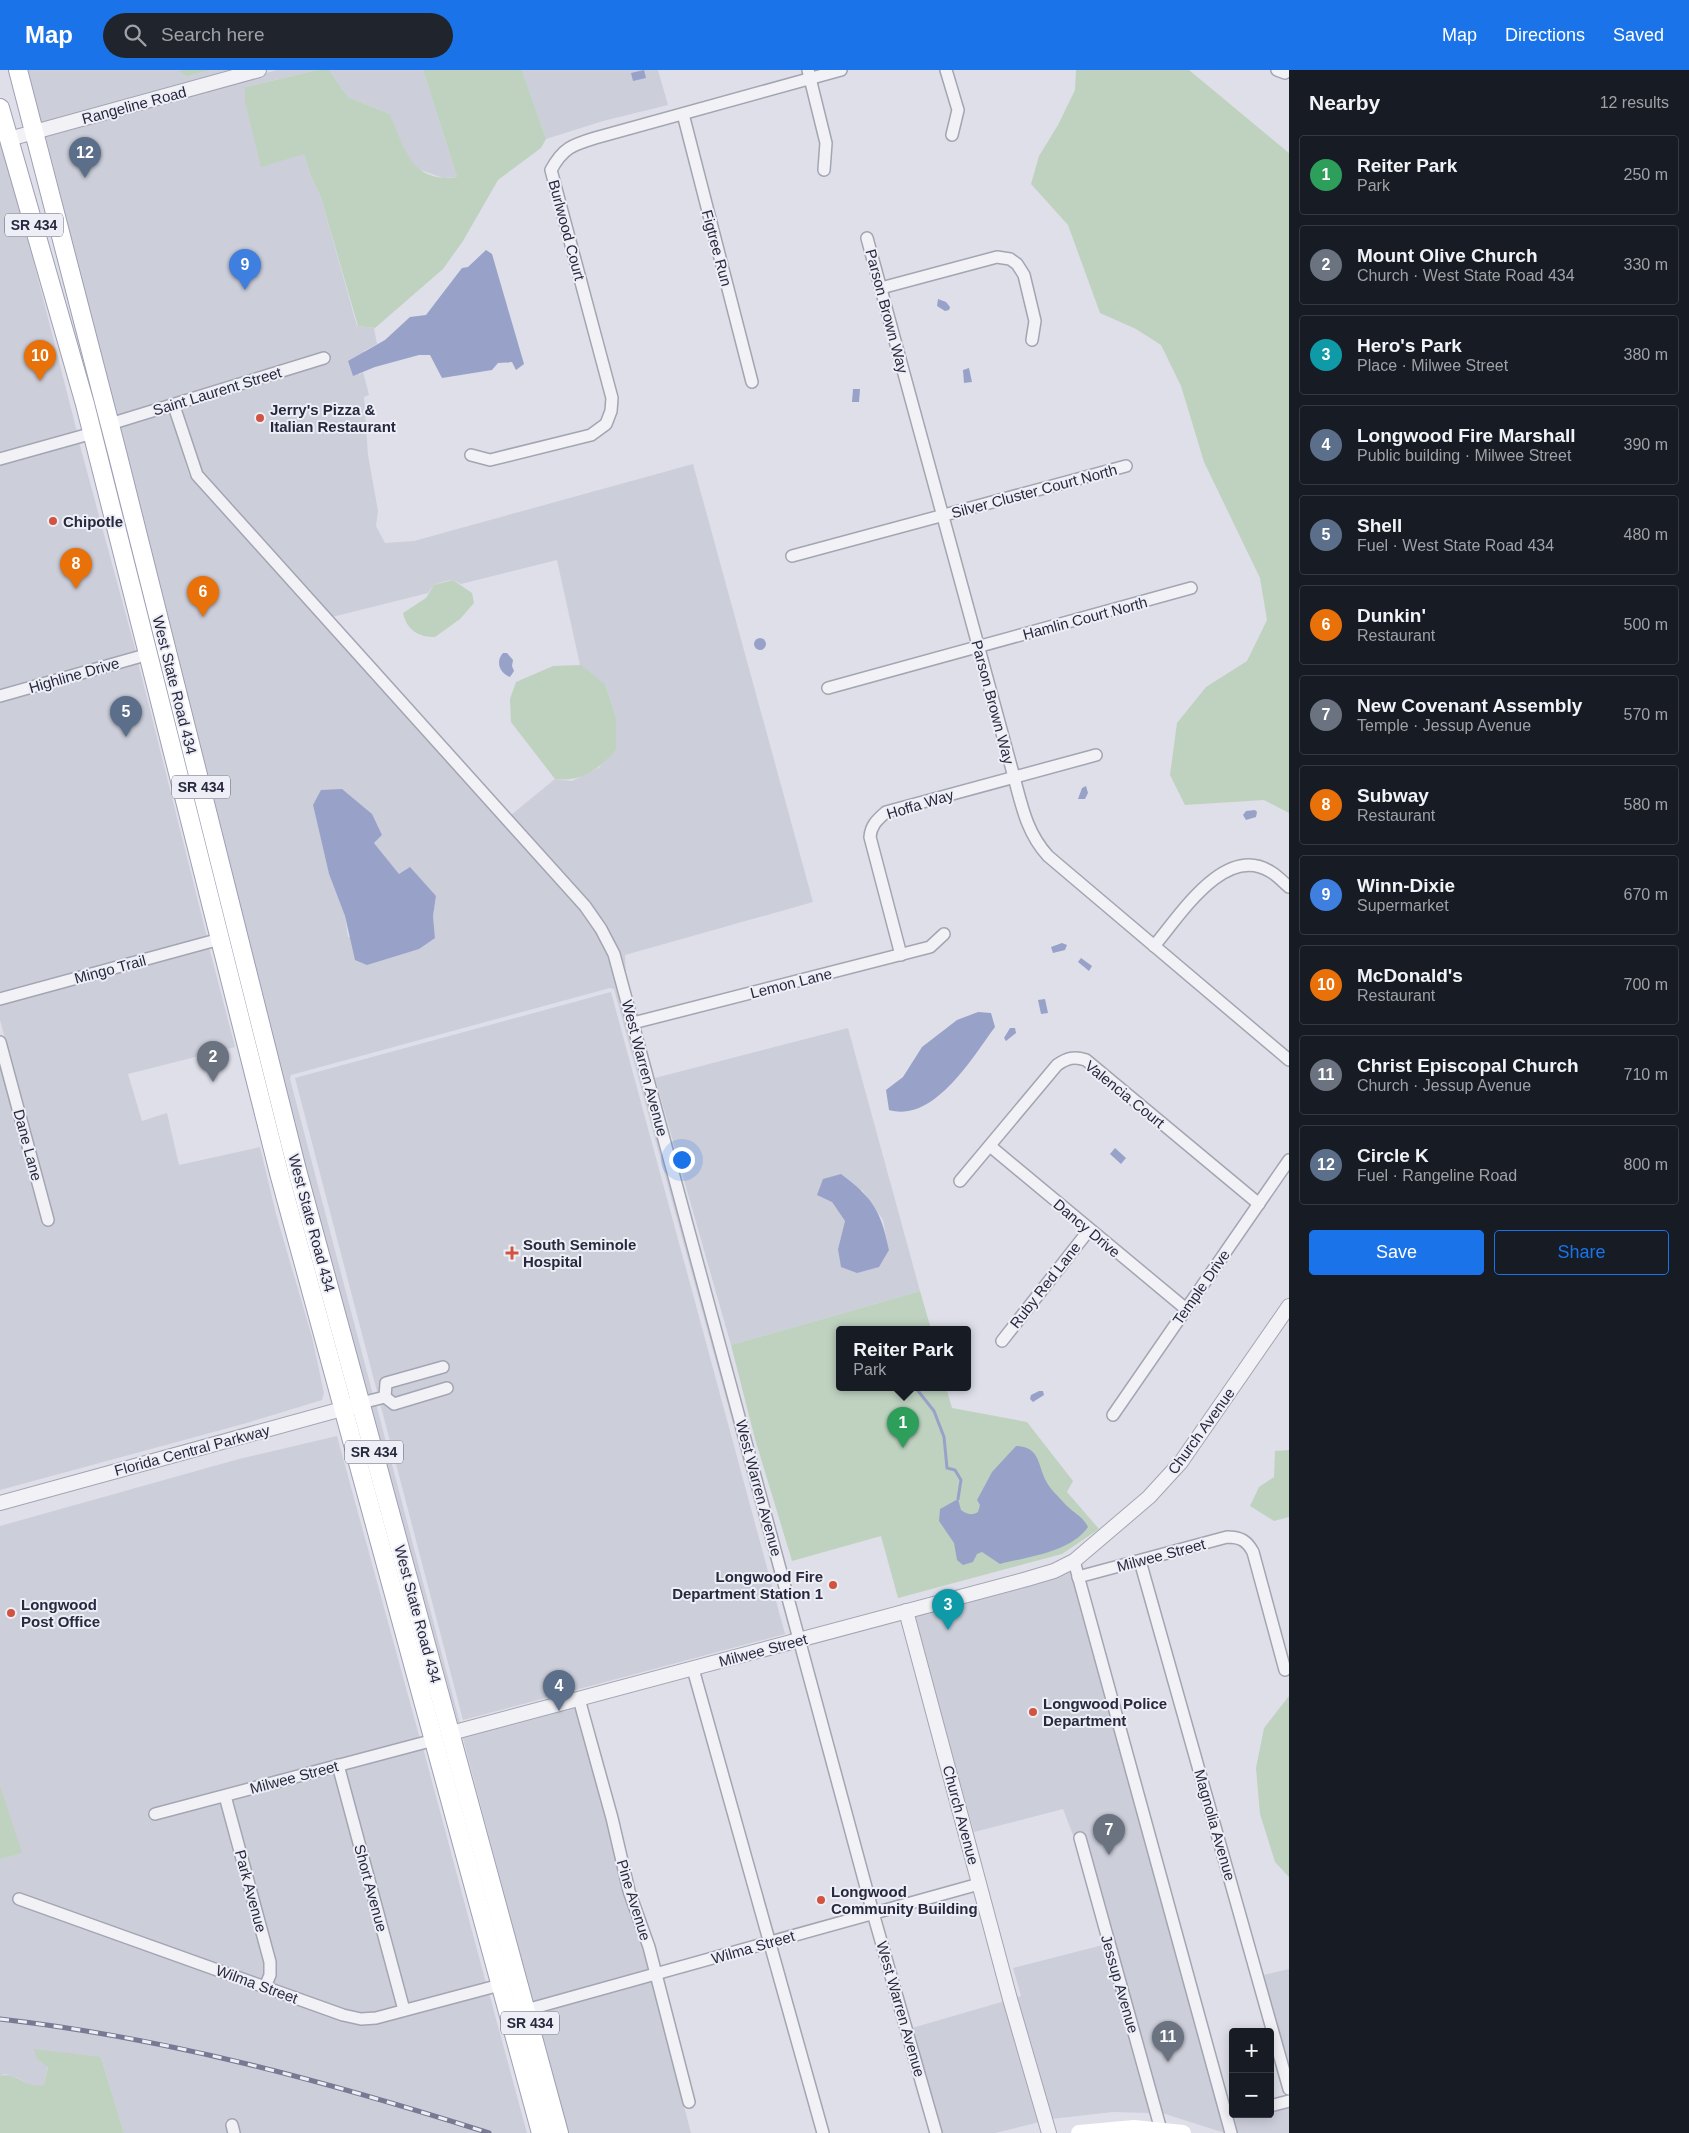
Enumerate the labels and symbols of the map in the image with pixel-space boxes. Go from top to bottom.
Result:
street label: Rangeline Road [80,83,188,127]
pin: 12 [69,137,101,178]
street label: Burlwood Court [545,178,589,283]
street label: Figtree Run [699,208,735,288]
road number: SR 434 [5,214,63,236]
street label: Parson Brown Way [862,247,912,375]
pin: 9 [229,249,261,290]
pin: 10 [24,340,56,381]
street label: Saint Laurent Street [151,363,284,419]
place label: Jerry's Pizza & Italian Restaurant [270,401,396,435]
marker: Jerry's Pizza & Italian Restaurant [254,412,266,424]
street label: Silver Cluster Court North [949,461,1119,521]
place label: Chipotle [63,513,123,530]
marker: Chipotle [47,515,59,527]
pin: 8 [60,548,92,589]
pin: 6 [187,576,219,617]
street label: Hamlin Court North [1021,593,1149,643]
street label: West State Road 434 [150,614,200,756]
street label: Parson Brown Way [968,638,1018,766]
street label: Highline Drive [27,654,121,696]
pin: 5 [110,696,142,737]
road number: SR 434 [172,776,230,799]
street label: Hoffa Way [884,786,956,822]
street label: Mingo Trail [72,951,148,987]
street label: Lemon Lane [748,965,834,1001]
street label: West Warren Avenue [619,998,671,1138]
pin: 2 [197,1041,229,1082]
street label: Valencia Court [1082,1057,1169,1132]
street label: Dane Lane [10,1107,46,1183]
your location [669,1147,695,1173]
street label: West State Road 434 [285,1152,339,1294]
street label: Dancy Drive [1050,1195,1124,1261]
place label: South Seminole Hospital [523,1236,636,1270]
street label: Ruby Red Lane [1006,1239,1084,1331]
marker: South Seminole Hospital [505,1246,519,1260]
street label: Temple Drive [1169,1246,1233,1328]
street label: Church Avenue [1164,1385,1238,1477]
pin: 1 [887,1407,919,1448]
street label: West Warren Avenue [733,1418,785,1558]
street label: Florida Central Parkway [112,1421,272,1479]
road number: SR 434 [345,1440,403,1464]
street label: Milwee Street [1115,1535,1208,1575]
street label: West State Road 434 [391,1543,445,1685]
place label: Longwood Fire Department Station 1 [672,1568,823,1602]
marker: Longwood Fire Department Station 1 [827,1579,839,1591]
pin: 3 [932,1589,964,1630]
place label: Longwood Post Office [21,1596,100,1630]
marker: Longwood Post Office [5,1607,17,1619]
street label: Milwee Street [717,1630,810,1670]
pin: 4 [543,1670,575,1711]
place label: Longwood Police Department [1043,1695,1167,1729]
marker: Longwood Police Department [1027,1706,1039,1718]
street label: Milwee Street [248,1757,341,1797]
street label: Church Avenue [940,1763,982,1867]
street label: Magnolia Avenue [1191,1767,1239,1883]
pin: 7 [1093,1814,1125,1855]
street label: Short Avenue [351,1842,391,1934]
street label: Park Avenue [232,1848,270,1934]
street label: Pine Avenue [614,1857,654,1943]
place label: Longwood Community Building [831,1883,978,1917]
marker: Longwood Community Building [815,1894,827,1906]
street label: Wilma Street [709,1927,797,1967]
street label: Jessup Avenue [1098,1933,1142,2035]
street label: West Warren Avenue [873,1939,929,2079]
street label: Wilma Street [214,1961,301,2007]
road number: SR 434 [501,2012,559,2035]
pin: 11 [1152,2021,1184,2062]

